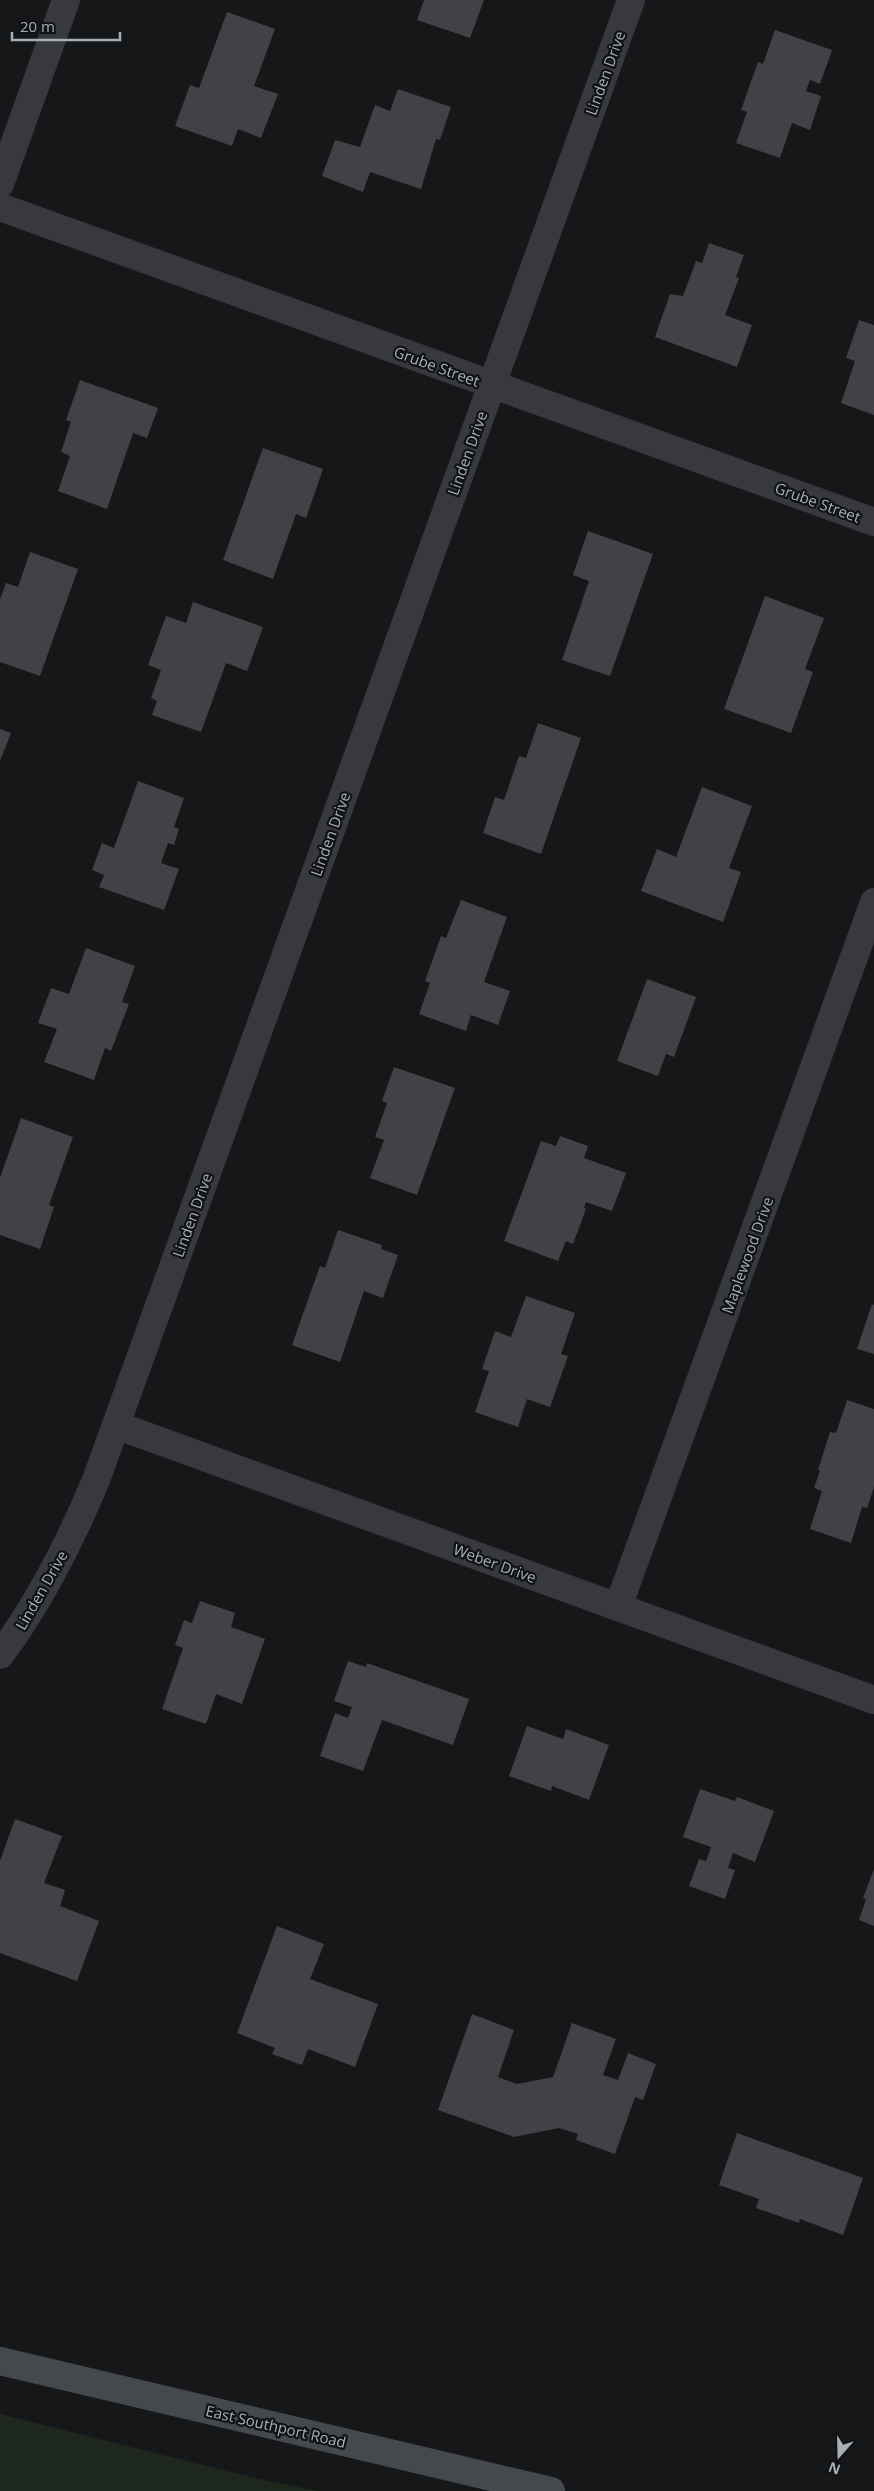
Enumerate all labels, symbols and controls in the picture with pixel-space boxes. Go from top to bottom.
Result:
scale bar [12,10,120,42]
text: 20 m [20,16,55,36]
street label: Linden Drive [581,28,629,118]
street label: Grube Street [391,341,483,391]
street label: Linden Drive [443,408,491,498]
street label: Grube Street [772,477,864,527]
street label: Linden Drive [306,789,354,879]
street label: Linden Drive [168,1170,216,1260]
street label: Maplewood Drive [717,1194,777,1316]
street label: Weber Drive [451,1539,539,1587]
street label: Linden Drive [10,1547,72,1633]
street label: East Southport Road [204,2400,348,2452]
north arrow [814,2431,864,2481]
text: N [826,2458,843,2480]

